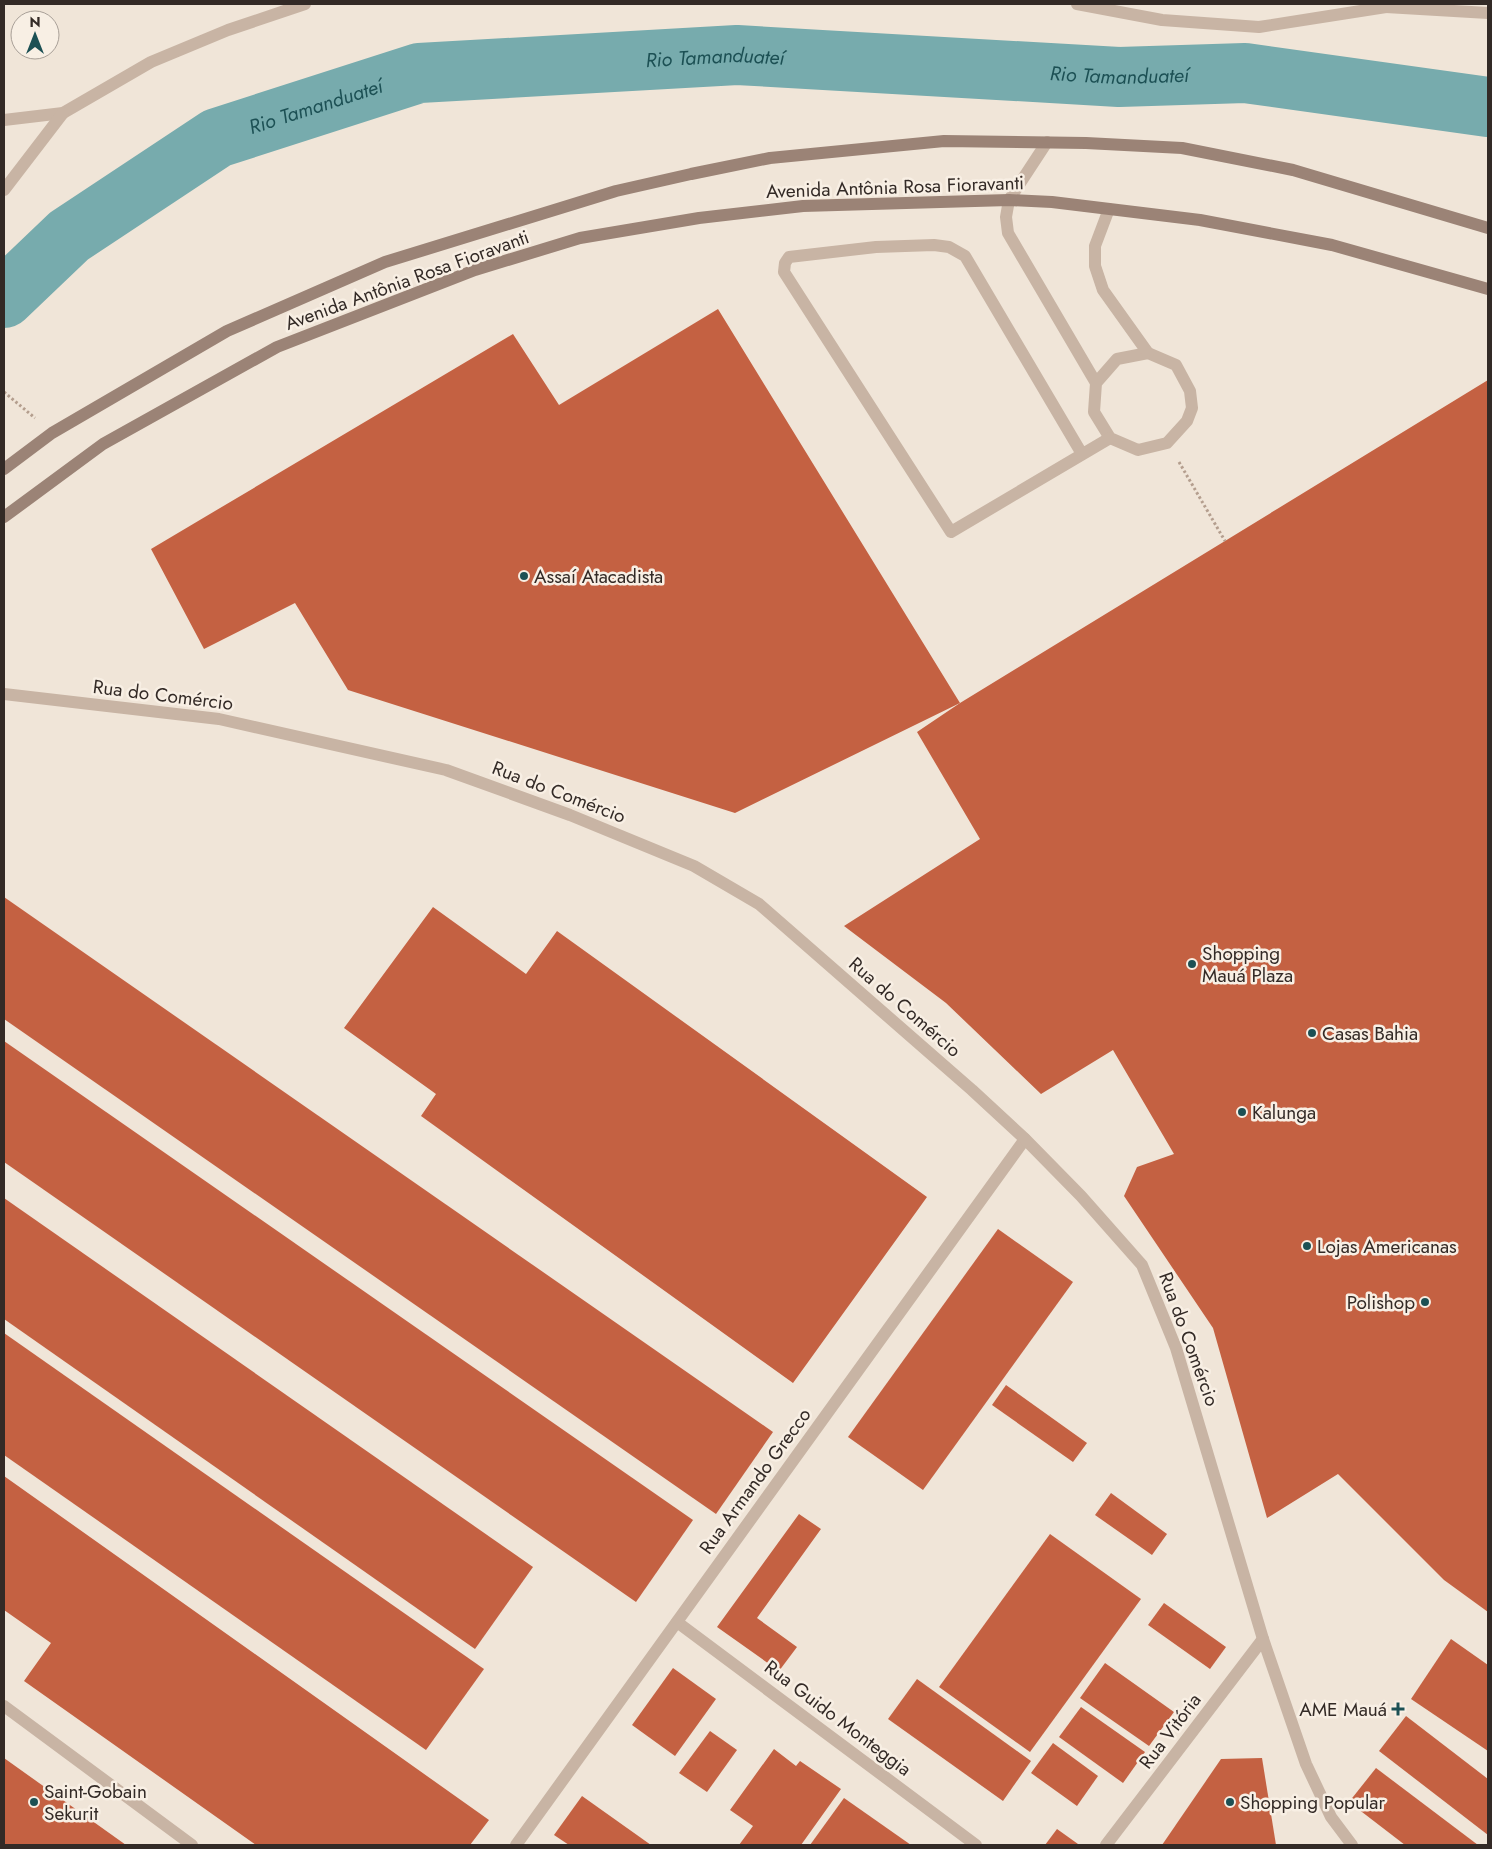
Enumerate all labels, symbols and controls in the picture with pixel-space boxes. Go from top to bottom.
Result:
north arrow [10,10,60,60]
text: N [29,12,41,32]
water label: Rio Tamanduateí [645,40,788,75]
water label: Rio Tamanduateí [1049,59,1192,92]
water label: Rio Tamanduateí [245,70,389,141]
street label: Avenida Antônia Rosa Fioravanti [766,169,1024,205]
street label: Avenida Antônia Rosa Fioravanti [281,223,533,337]
place label: Assaí Atacadista [534,563,663,590]
marker: Assaí Atacadista [518,570,530,582]
street label: Rua do Comércio [91,673,235,717]
street label: Rua do Comércio [488,754,630,830]
place label: Shopping Mauá Plaza [1202,940,1293,989]
street label: Rua do Comércio [843,951,967,1063]
marker: Shopping Mauá Plaza [1186,958,1198,970]
place label: Casas Bahia [1322,1020,1418,1047]
marker: Casas Bahia [1306,1027,1318,1039]
place label: Kalunga [1252,1099,1316,1126]
marker: Kalunga [1236,1106,1248,1118]
place label: Lojas Americanas [1317,1233,1457,1260]
marker: Lojas Americanas [1301,1240,1313,1252]
street label: Rua do Comércio [1152,1268,1226,1410]
place label: Polishop [1347,1289,1415,1316]
marker: Polishop [1419,1296,1431,1308]
street label: Rua Armando Grecco [693,1402,817,1560]
street label: Rua Guido Monteggia [759,1654,917,1782]
street label: Rua Vitória [1133,1688,1207,1774]
place label: AME Mauá [1299,1696,1387,1723]
marker: AME Mauá [1391,1702,1405,1716]
place label: Saint-Gobain Sekurit [44,1778,147,1827]
place label: Shopping Popular [1240,1789,1385,1816]
marker: Saint-Gobain Sekurit [28,1796,40,1808]
marker: Shopping Popular [1224,1796,1236,1808]

